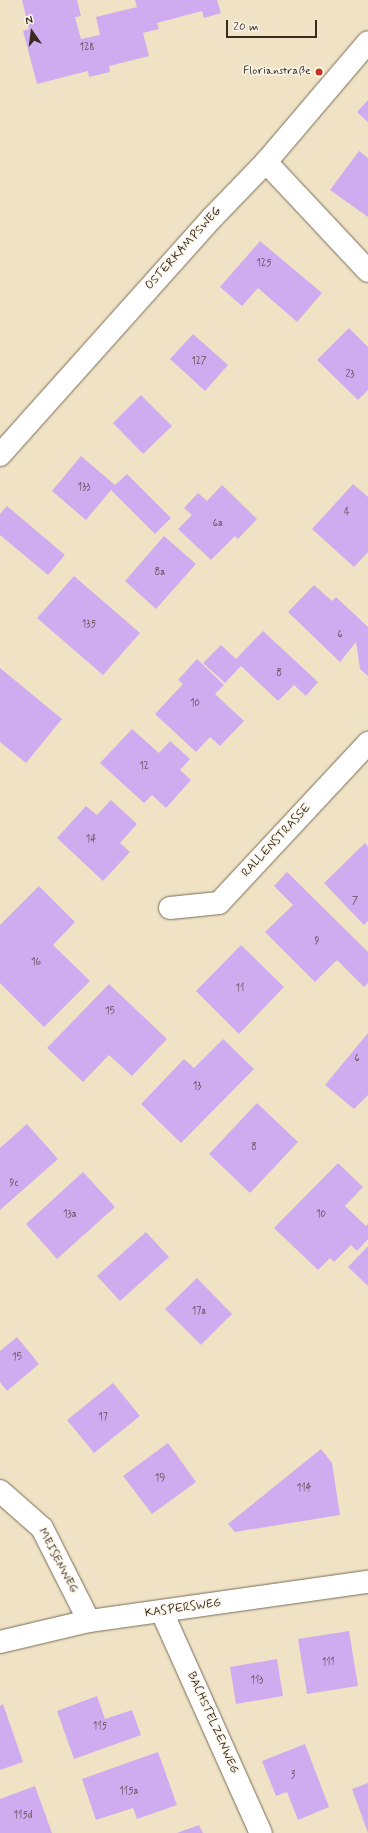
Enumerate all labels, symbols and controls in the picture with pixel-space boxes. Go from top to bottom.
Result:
north arrow [12,12,52,52]
scale bar [228,12,319,38]
text: N [24,13,34,28]
text: 20 m [233,19,259,35]
house number: 128 [79,42,95,54]
place label: Florianstraße [243,65,311,79]
marker: Florianstraße [314,67,324,77]
street label: OSTERKAMPSWEG [143,205,225,293]
house number: 125 [256,258,272,270]
house number: 127 [191,356,207,368]
house number: 23 [345,369,355,381]
house number: 133 [78,482,90,494]
house number: 4 [344,507,350,519]
house number: 6a [213,518,223,530]
house number: 8a [155,567,165,579]
house number: 135 [82,619,96,631]
house number: 6 [337,629,343,641]
house number: 8 [276,668,282,680]
house number: 10 [190,698,200,710]
house number: 12 [139,761,149,773]
street label: RALLENSTRASSE [239,801,315,881]
house number: 14 [86,834,96,846]
house number: 7 [352,896,358,908]
house number: 9 [315,936,319,948]
house number: 16 [31,957,41,969]
house number: 11 [236,983,244,995]
house number: 15 [105,1006,115,1018]
house number: 6 [354,1053,360,1065]
house number: 13 [193,1081,201,1093]
house number: 8 [251,1142,257,1154]
house number: 9c [10,1178,18,1190]
house number: 13a [63,1209,77,1221]
house number: 10 [316,1209,326,1221]
house number: 17a [192,1306,206,1318]
house number: 15 [12,1352,22,1364]
house number: 17 [98,1412,108,1424]
house number: 19 [155,1473,165,1485]
house number: 114 [297,1483,311,1495]
street label: MEISENWEG [34,1526,80,1596]
street label: KASPERSWEG [144,1597,222,1621]
house number: 111 [322,1657,334,1669]
street label: BACHSTELZENWEG [183,1670,241,1776]
house number: 113 [251,1675,263,1687]
house number: 115 [93,1721,107,1733]
house number: 3 [291,1770,295,1782]
house number: 115a [119,1786,139,1798]
house number: 115d [14,1810,32,1822]

